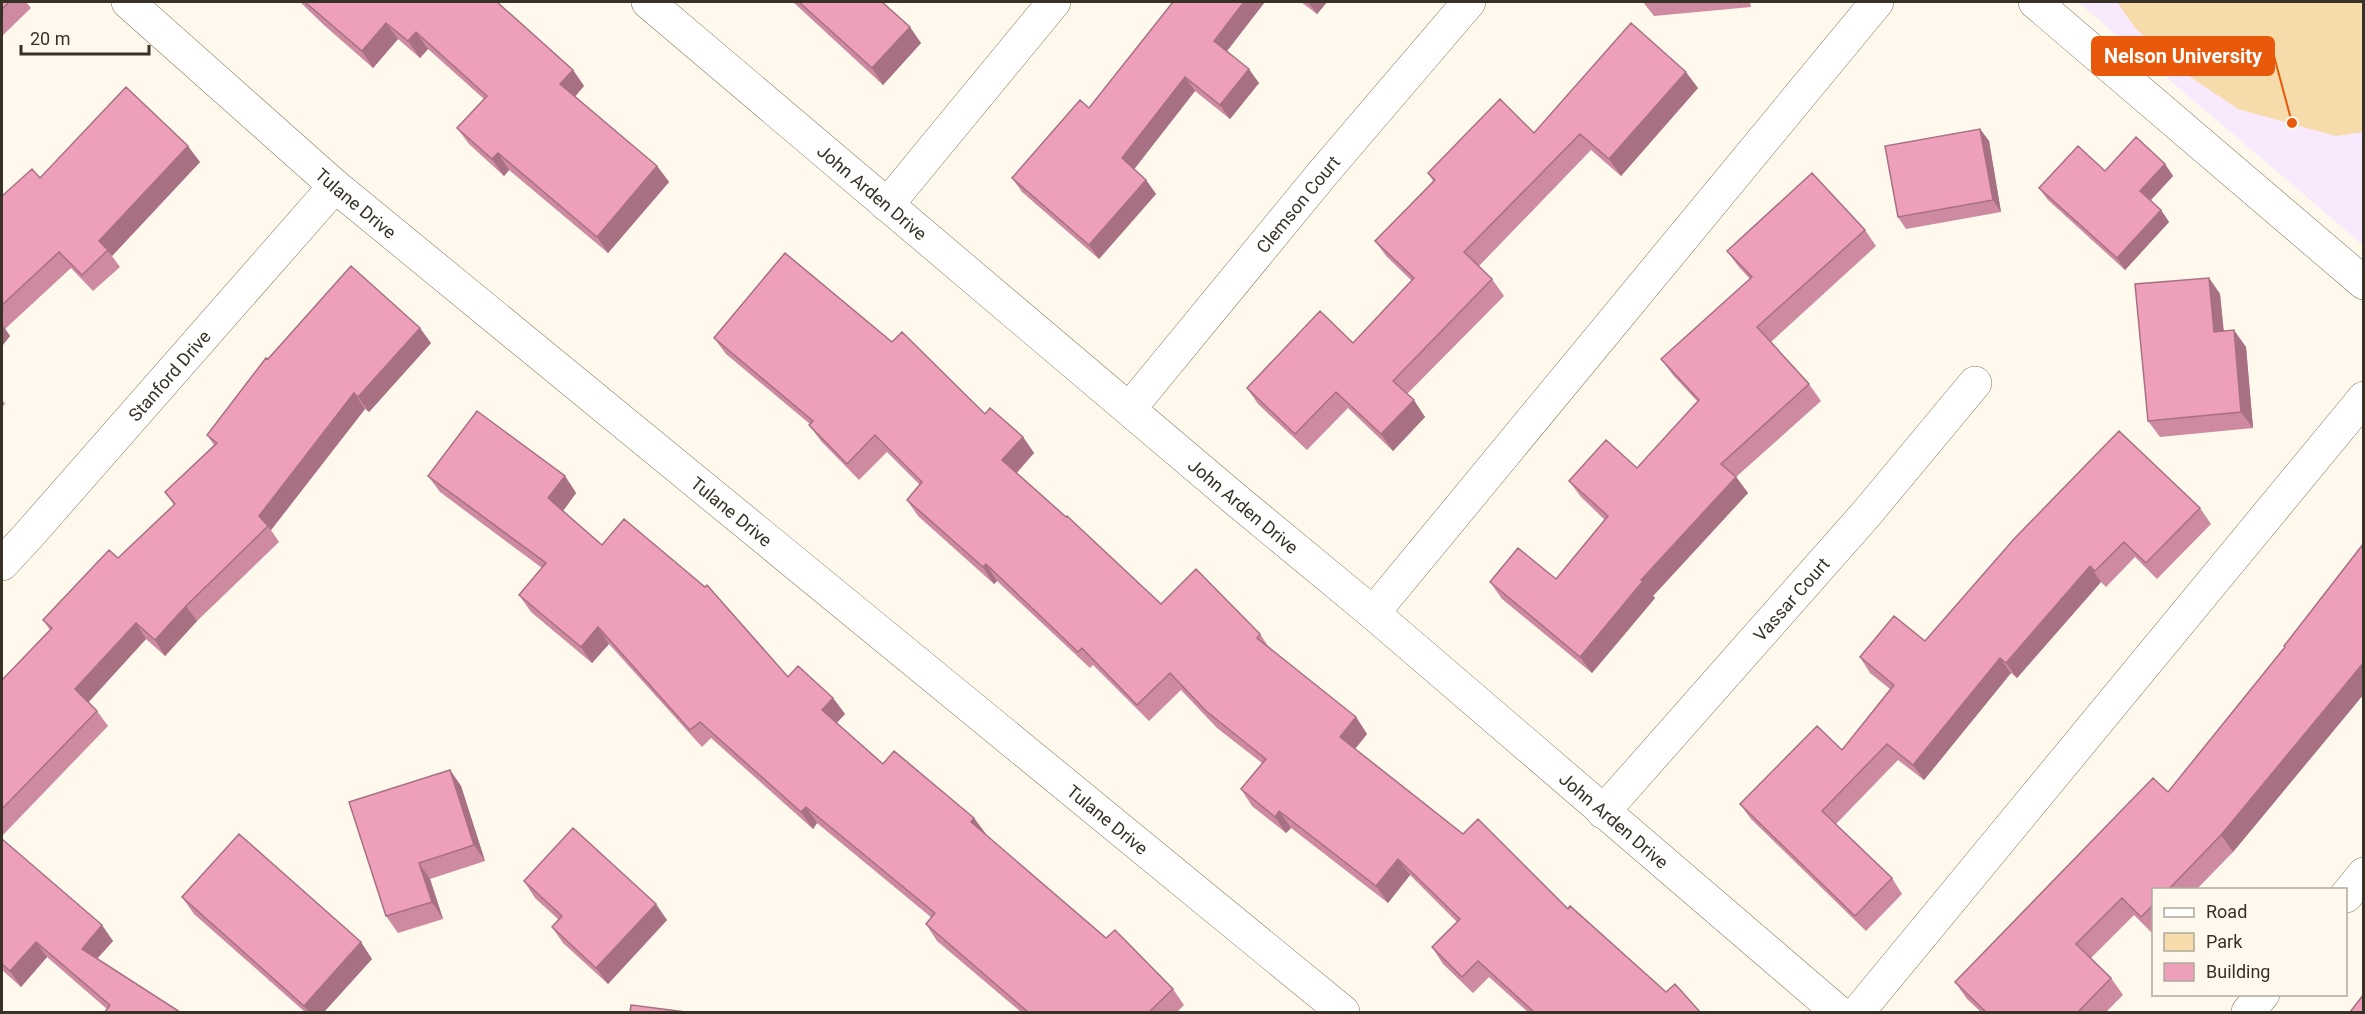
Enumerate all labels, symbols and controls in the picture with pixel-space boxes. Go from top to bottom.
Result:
scale bar [21,18,148,56]
text: 20 m [30,28,70,49]
callout: Nelson University [2092,37,2274,75]
text: Nelson University [2104,44,2263,68]
street label: John Arden Drive [813,140,931,244]
street label: Clemson Court [1251,151,1344,257]
street label: Tulane Drive [311,163,401,242]
street label: Stanford Drive [124,326,214,425]
street label: John Arden Drive [1184,454,1303,558]
street label: Tulane Drive [687,472,777,551]
street label: Vassar Court [1749,553,1833,645]
street label: John Arden Drive [1555,767,1673,873]
street label: Tulane Drive [1063,780,1152,859]
legend [2152,888,2347,996]
text: Road [2206,901,2247,922]
text: Park [2206,931,2243,952]
text: Building [2206,961,2270,982]

